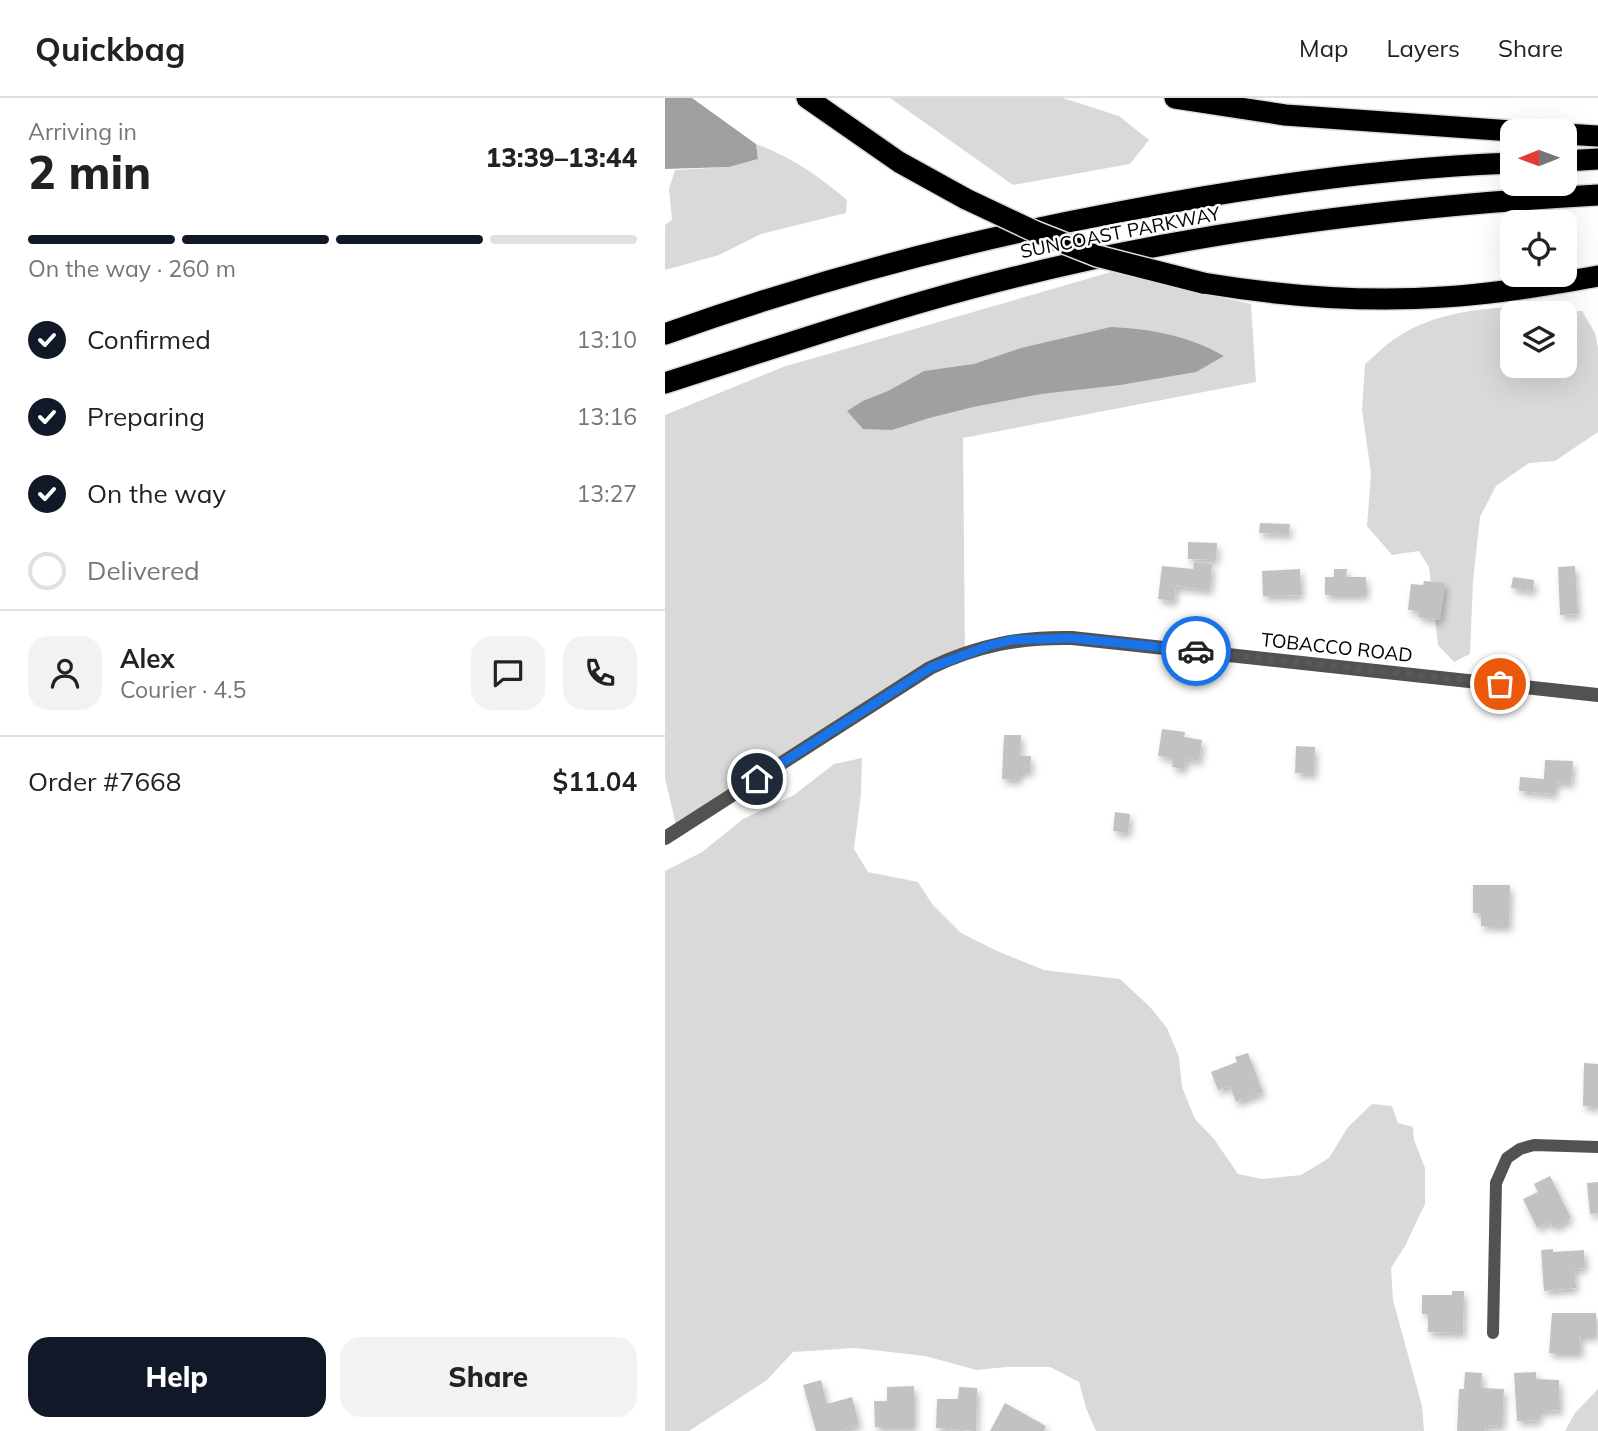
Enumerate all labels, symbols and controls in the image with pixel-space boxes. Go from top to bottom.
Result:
text: Quickbag [35,28,186,69]
text: Map [1299,33,1348,63]
text: Layers [1386,33,1460,63]
text: Share [1498,33,1563,63]
text: Arriving in [28,117,137,146]
north arrow [1500,119,1577,196]
map controls [1500,119,1577,378]
text: 13:39–13:44 [486,141,637,174]
text: 2 min [28,143,151,201]
street label: SUNCOAST PARKWAY [1018,201,1222,263]
button: locate [1500,210,1577,287]
text: On the way · 260 m [28,254,236,283]
button: layers [1500,301,1577,378]
icon: check [28,321,66,359]
text: Confirmed [87,323,211,356]
text: 13:10 [577,325,637,354]
icon: check [28,398,66,436]
text: Preparing [87,400,205,433]
text: 13:16 [577,402,637,431]
icon: check [28,475,66,513]
text: On the way [87,477,226,510]
text: 13:27 [577,479,637,508]
text: Delivered [87,554,200,587]
courier [1161,616,1231,686]
street label: TOBACCO ROAD [1260,627,1414,667]
icon: car [1177,632,1215,670]
button: person [28,636,102,710]
button: chat [471,636,545,710]
button: phone [563,636,637,710]
text: Alex [120,642,175,675]
pin [1470,654,1530,714]
icon: bag [1481,665,1519,703]
text: Courier · 4.5 [120,675,246,704]
pin [727,749,787,809]
icon: home [738,760,776,798]
text: Order #7668 [28,765,181,798]
text: $11.04 [553,765,637,798]
button: Help [28,1337,326,1417]
button: Share [340,1337,637,1417]

